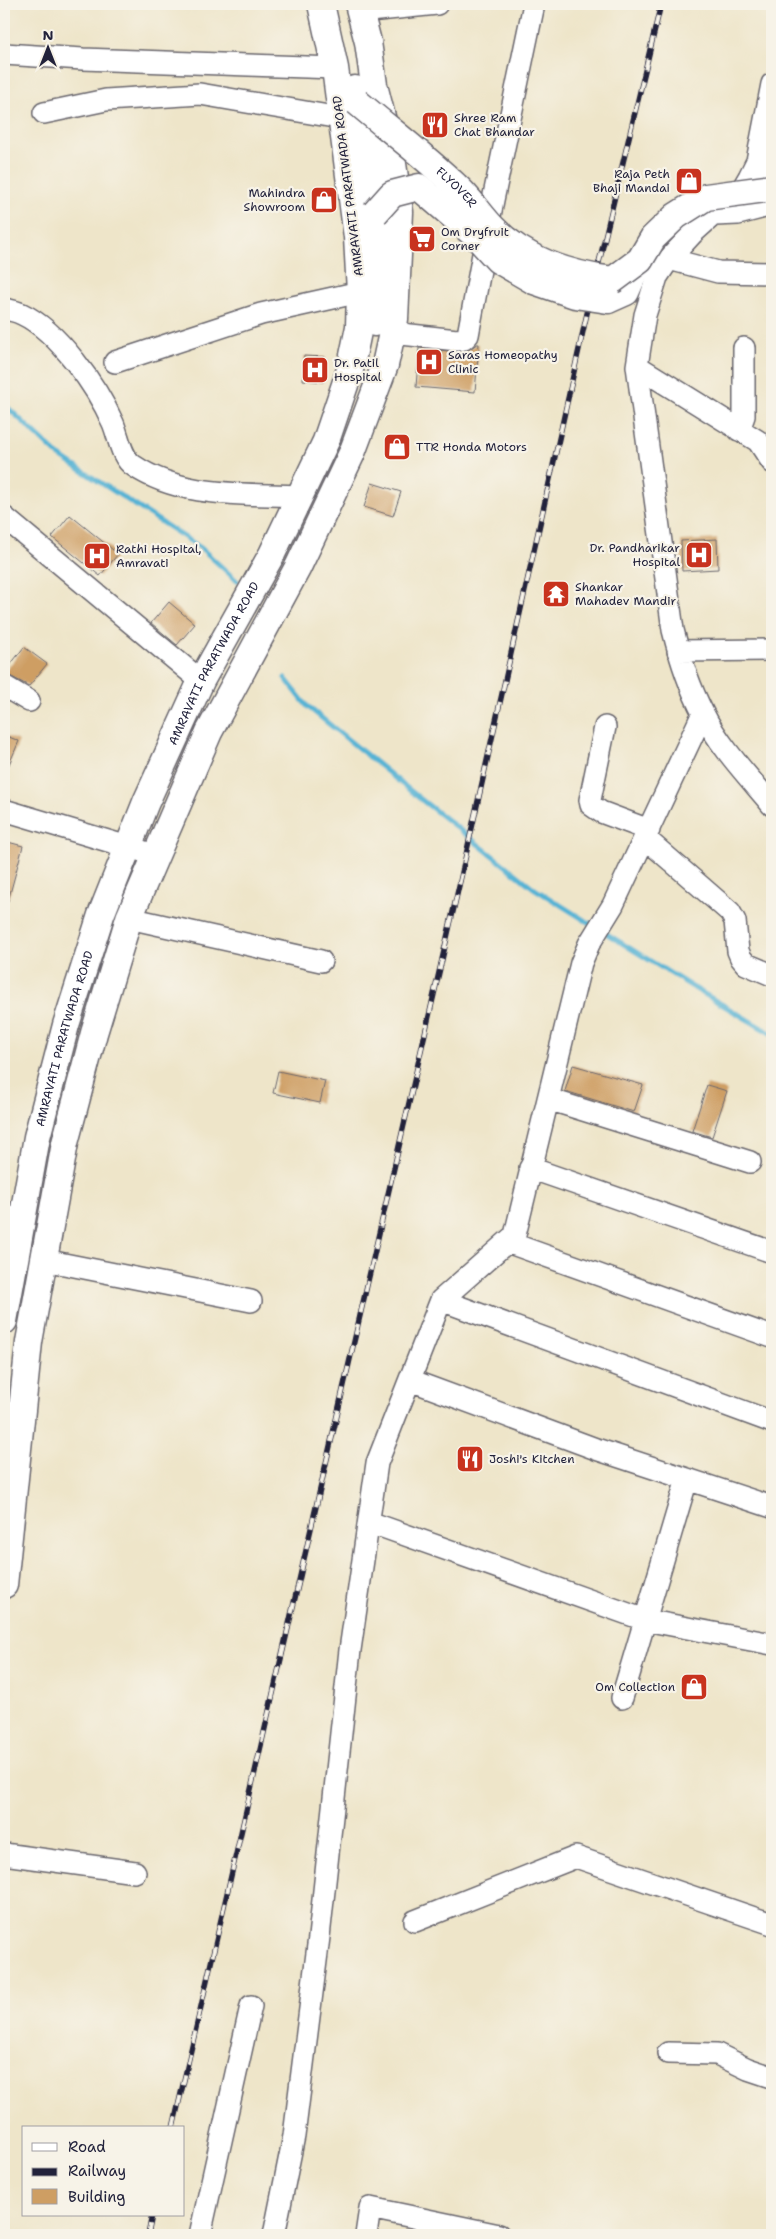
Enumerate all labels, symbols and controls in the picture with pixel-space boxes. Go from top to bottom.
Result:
north arrow [22,22,72,72]
text: N [42,26,54,44]
street label: AMRAVATI PARATWADA ROAD [329,95,367,277]
restaurant icon: Shree Ram Chat Bhandar [420,110,450,140]
place label: Shree Ram Chat Bhandar [454,110,535,140]
street label: FLYOVER [433,164,480,211]
place label: Raja Peth Bhaji Mandai [593,166,670,196]
shop icon: Raja Peth Bhaji Mandai [674,166,704,196]
place label: Mahindra Showroom [244,185,306,215]
shop icon: Mahindra Showroom [309,185,339,215]
supermarket icon: Om Dryfruit Corner [407,224,437,254]
place label: Om Dryfruit Corner [441,224,509,254]
hospital icon: Saras Homeopathy Clinic [414,347,444,377]
place label: Saras Homeopathy Clinic [448,347,558,377]
hospital icon: Dr. Patil Hospital [300,355,330,385]
place label: Dr. Patil Hospital [334,355,382,385]
shop icon: TTR Honda Motors [382,432,412,462]
place label: TTR Honda Motors [416,439,527,455]
place label: Dr. Pandharikar Hospital [590,540,680,570]
hospital icon: Dr. Pandharikar Hospital [684,540,714,570]
hospital icon: Rathi Hospital, Amravati [82,541,112,571]
place label: Rathi Hospital, Amravati [116,541,202,571]
street label: AMRAVATI PARATWADA ROAD [165,579,263,748]
temple icon: Shankar Mahadev Mandir [541,579,571,609]
place label: Shankar Mahadev Mandir [575,579,676,609]
street label: AMRAVATI PARATWADA ROAD [32,949,97,1128]
restaurant icon: Joshi's Kitchen [455,1444,485,1474]
place label: Joshi's Kitchen [489,1451,575,1467]
shop icon: Om Collection [679,1672,709,1702]
place label: Om Collection [595,1679,675,1695]
legend [22,2126,185,2216]
text: Road [68,2137,106,2157]
text: Railway [68,2161,126,2181]
text: Building [68,2187,125,2207]

